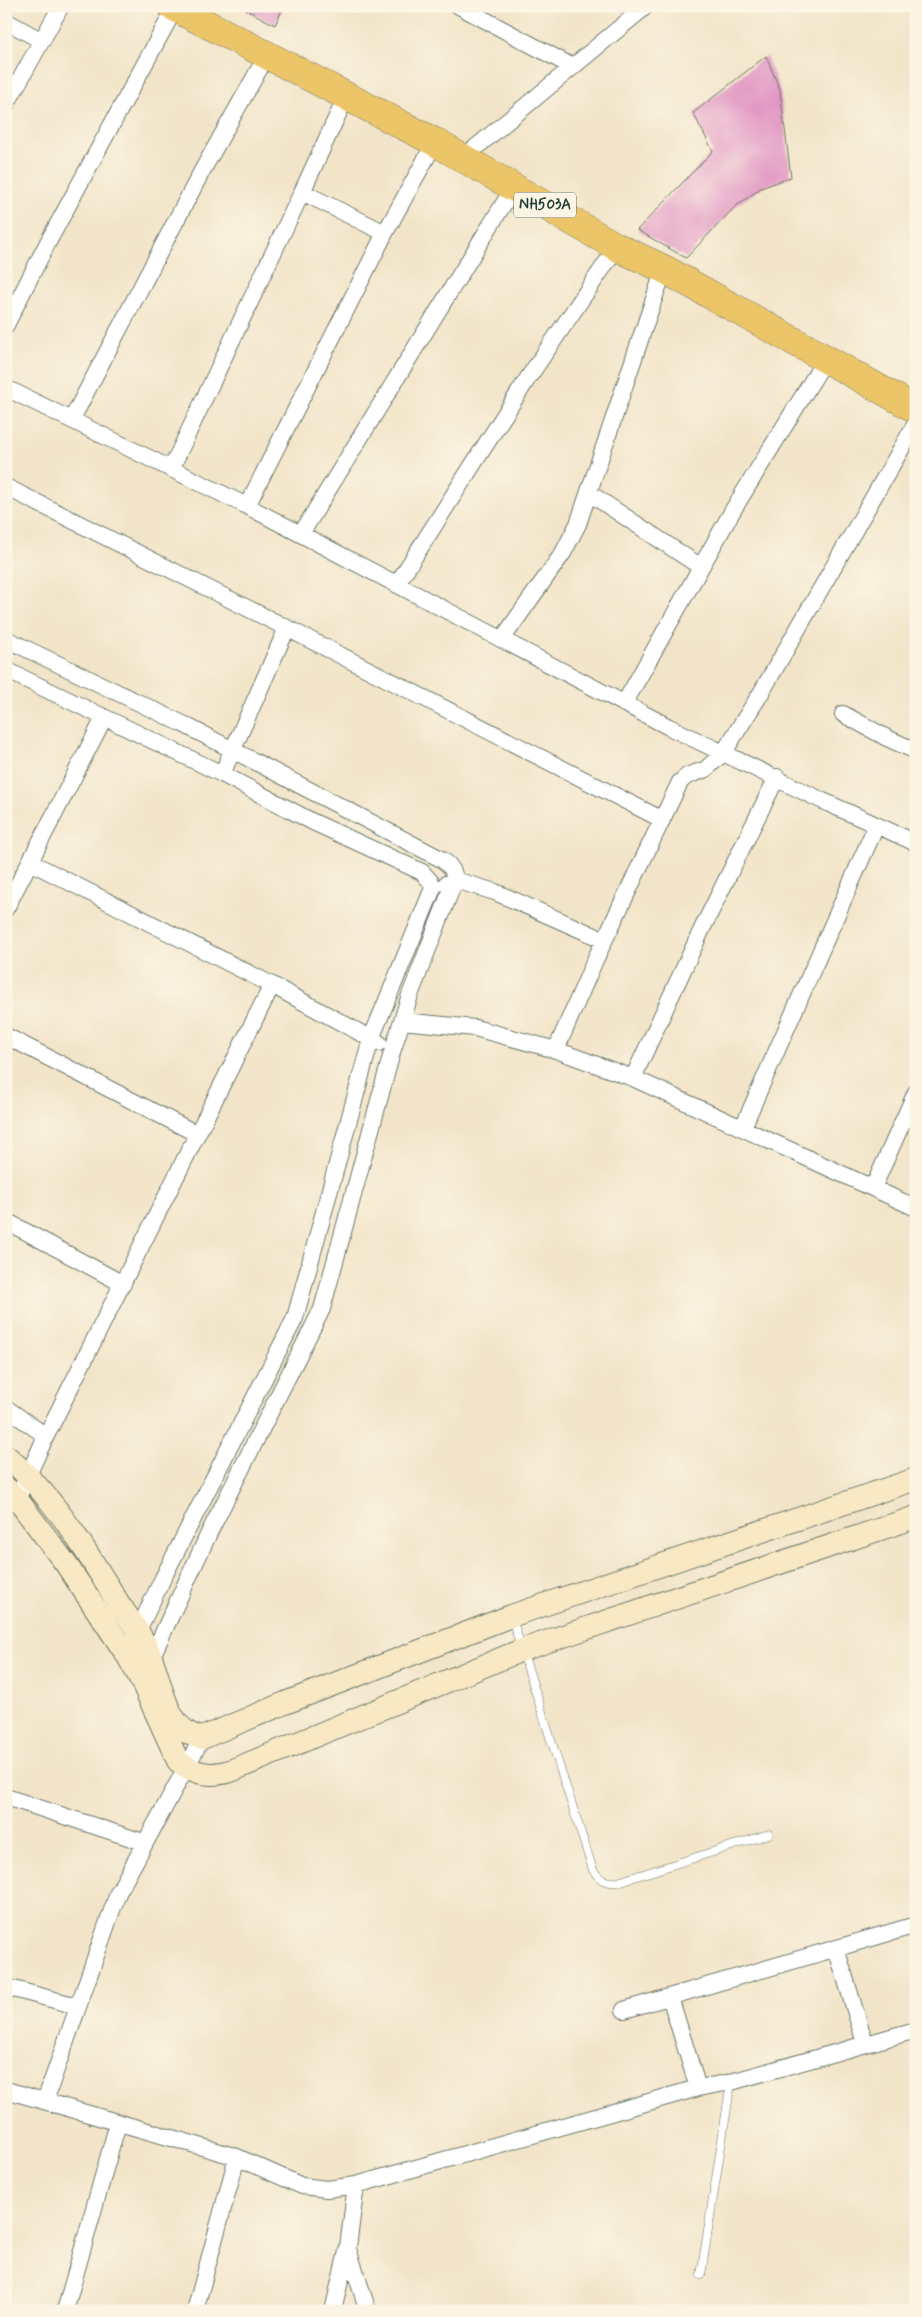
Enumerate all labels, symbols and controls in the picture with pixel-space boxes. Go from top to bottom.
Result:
road number: NH503A [514,192,576,218]

